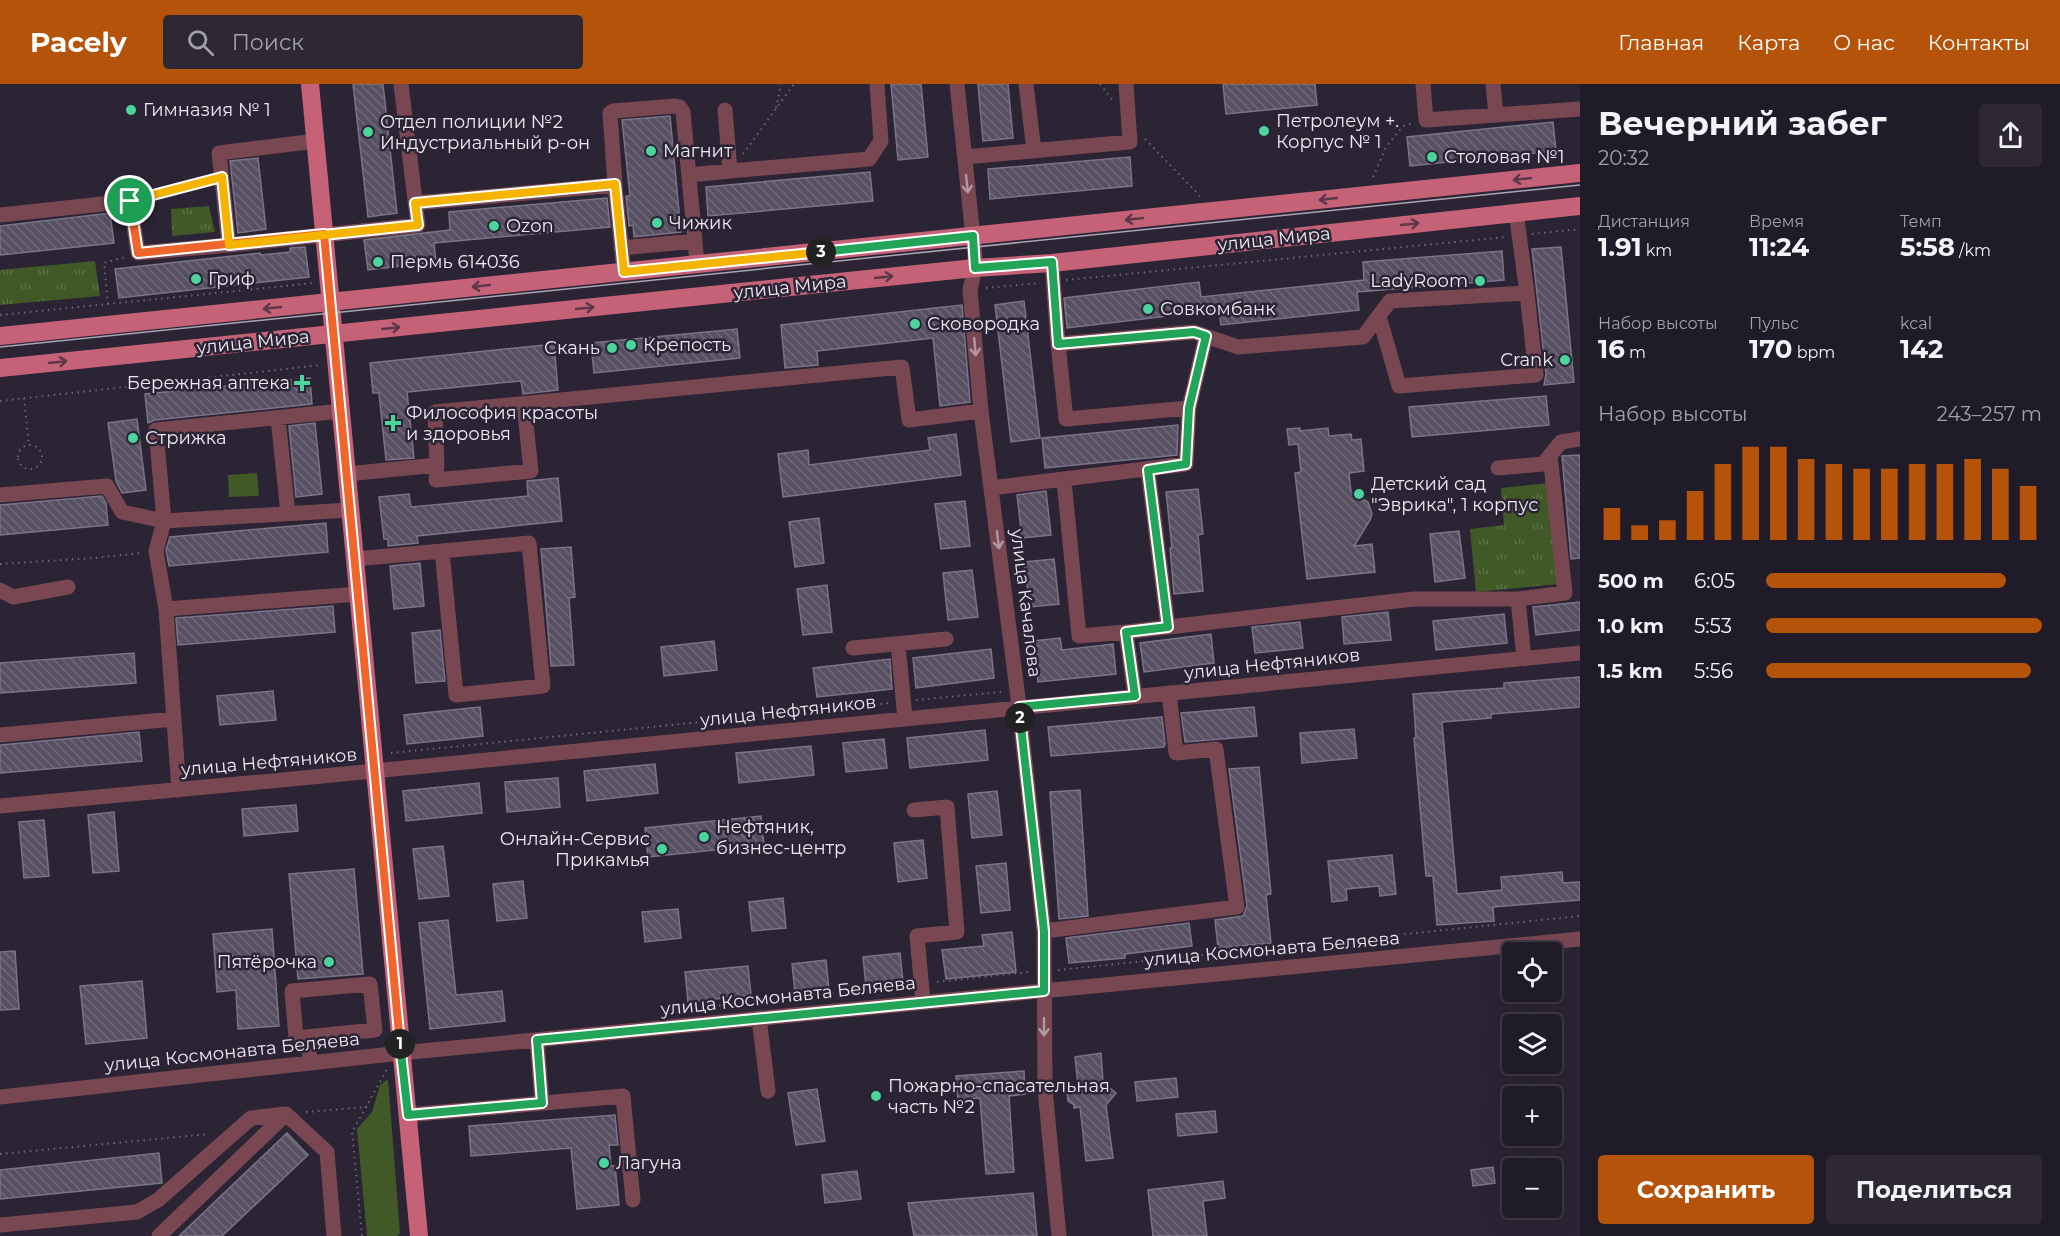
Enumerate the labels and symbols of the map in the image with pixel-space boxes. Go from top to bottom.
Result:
place label: Гимназия № 1 [143,99,271,121]
marker: Гимназия № 1 [124,103,138,117]
place label: Петролеум +. Корпус № 1 [1276,110,1399,153]
place label: Отдел полиции №2 Индустриальный р-он [380,111,590,154]
marker: Петролеум +. Корпус № 1 [1257,124,1271,138]
marker: Отдел полиции №2 Индустриальный р-он [361,125,375,139]
place label: Магнит [663,140,733,162]
marker: Магнит [644,144,658,158]
place label: Столовая №1 [1444,146,1565,168]
marker: Столовая №1 [1425,150,1439,164]
one-way arrow [962,174,973,193]
one-way arrow [1512,174,1532,185]
pin [104,175,155,226]
one-way arrow [1318,194,1338,205]
place label: Чижик [669,212,733,234]
one-way arrow [1124,214,1144,225]
place label: Ozon [506,215,554,237]
marker: Чижик [650,216,664,230]
one-way arrow [1399,218,1419,229]
marker: Ozon [487,219,501,233]
street label: улица Мира [1215,222,1332,256]
pin: 3 [806,237,836,267]
place label: Пермь 614036 [390,251,520,273]
marker: Пермь 614036 [371,255,385,269]
place label: Гриф [208,268,255,290]
street label: улица Мира [731,270,848,304]
place label: LadyRoom [1370,270,1468,292]
one-way arrow [873,271,893,282]
marker: Гриф [189,272,203,286]
marker: LadyRoom [1473,274,1487,288]
one-way arrow [472,281,492,292]
place label: Совкомбанк [1160,298,1276,320]
one-way arrow [575,302,595,313]
marker: Совкомбанк [1141,302,1155,316]
one-way arrow [263,303,283,314]
place label: Сковородка [927,313,1040,335]
marker: Сковородка [908,317,922,331]
one-way arrow [381,322,401,333]
street label: улица Мира [194,325,311,359]
place label: Крепость [643,334,731,356]
one-way arrow [970,336,981,356]
place label: Скань [544,337,600,359]
marker: Крепость [624,338,638,352]
marker: Скань [605,341,619,355]
place label: Crank [1500,349,1553,371]
marker: Crank [1558,353,1572,367]
one-way arrow [48,356,68,367]
place label: Бережная аптека [127,372,290,394]
marker: Бережная аптека [295,376,309,390]
place label: Философия красоты и здоровья [406,402,598,445]
marker: Философия красоты и здоровья [384,414,402,432]
place label: Стрижка [145,427,227,449]
marker: Стрижка [126,431,140,445]
place label: Детский сад "Эврика", 1 корпус [1371,473,1538,516]
marker: Детский сад "Эврика", 1 корпус [1352,487,1366,501]
street label: улица Качалова [1006,527,1046,678]
one-way arrow [992,530,1003,550]
street label: улица Нефтяников [1182,644,1361,684]
street label: улица Нефтяников [698,691,877,731]
pin: 2 [1005,703,1035,733]
street label: улица Нефтяников [179,743,358,781]
place label: Нефтяник, бизнес-центр [716,816,846,859]
place label: Онлайн-Сервис Прикамья [500,828,650,871]
marker: Нефтяник, бизнес-центр [697,830,711,844]
marker: Онлайн-Сервис Прикамья [655,842,669,856]
street label: улица Космонавта Беляева [1142,927,1401,971]
place label: Пятёрочка [217,951,317,973]
marker: Пятёрочка [322,955,336,969]
street label: улица Космонавта Беляева [658,972,917,1020]
one-way arrow [1038,1016,1050,1036]
street label: улица Космонавта Беляева [102,1028,361,1076]
pin: 1 [385,1029,415,1059]
place label: Пожарно-спасательная часть №2 [888,1075,1110,1118]
marker: Пожарно-спасательная часть №2 [869,1089,883,1103]
place label: Лагуна [616,1152,682,1174]
marker: Лагуна [597,1156,611,1170]

